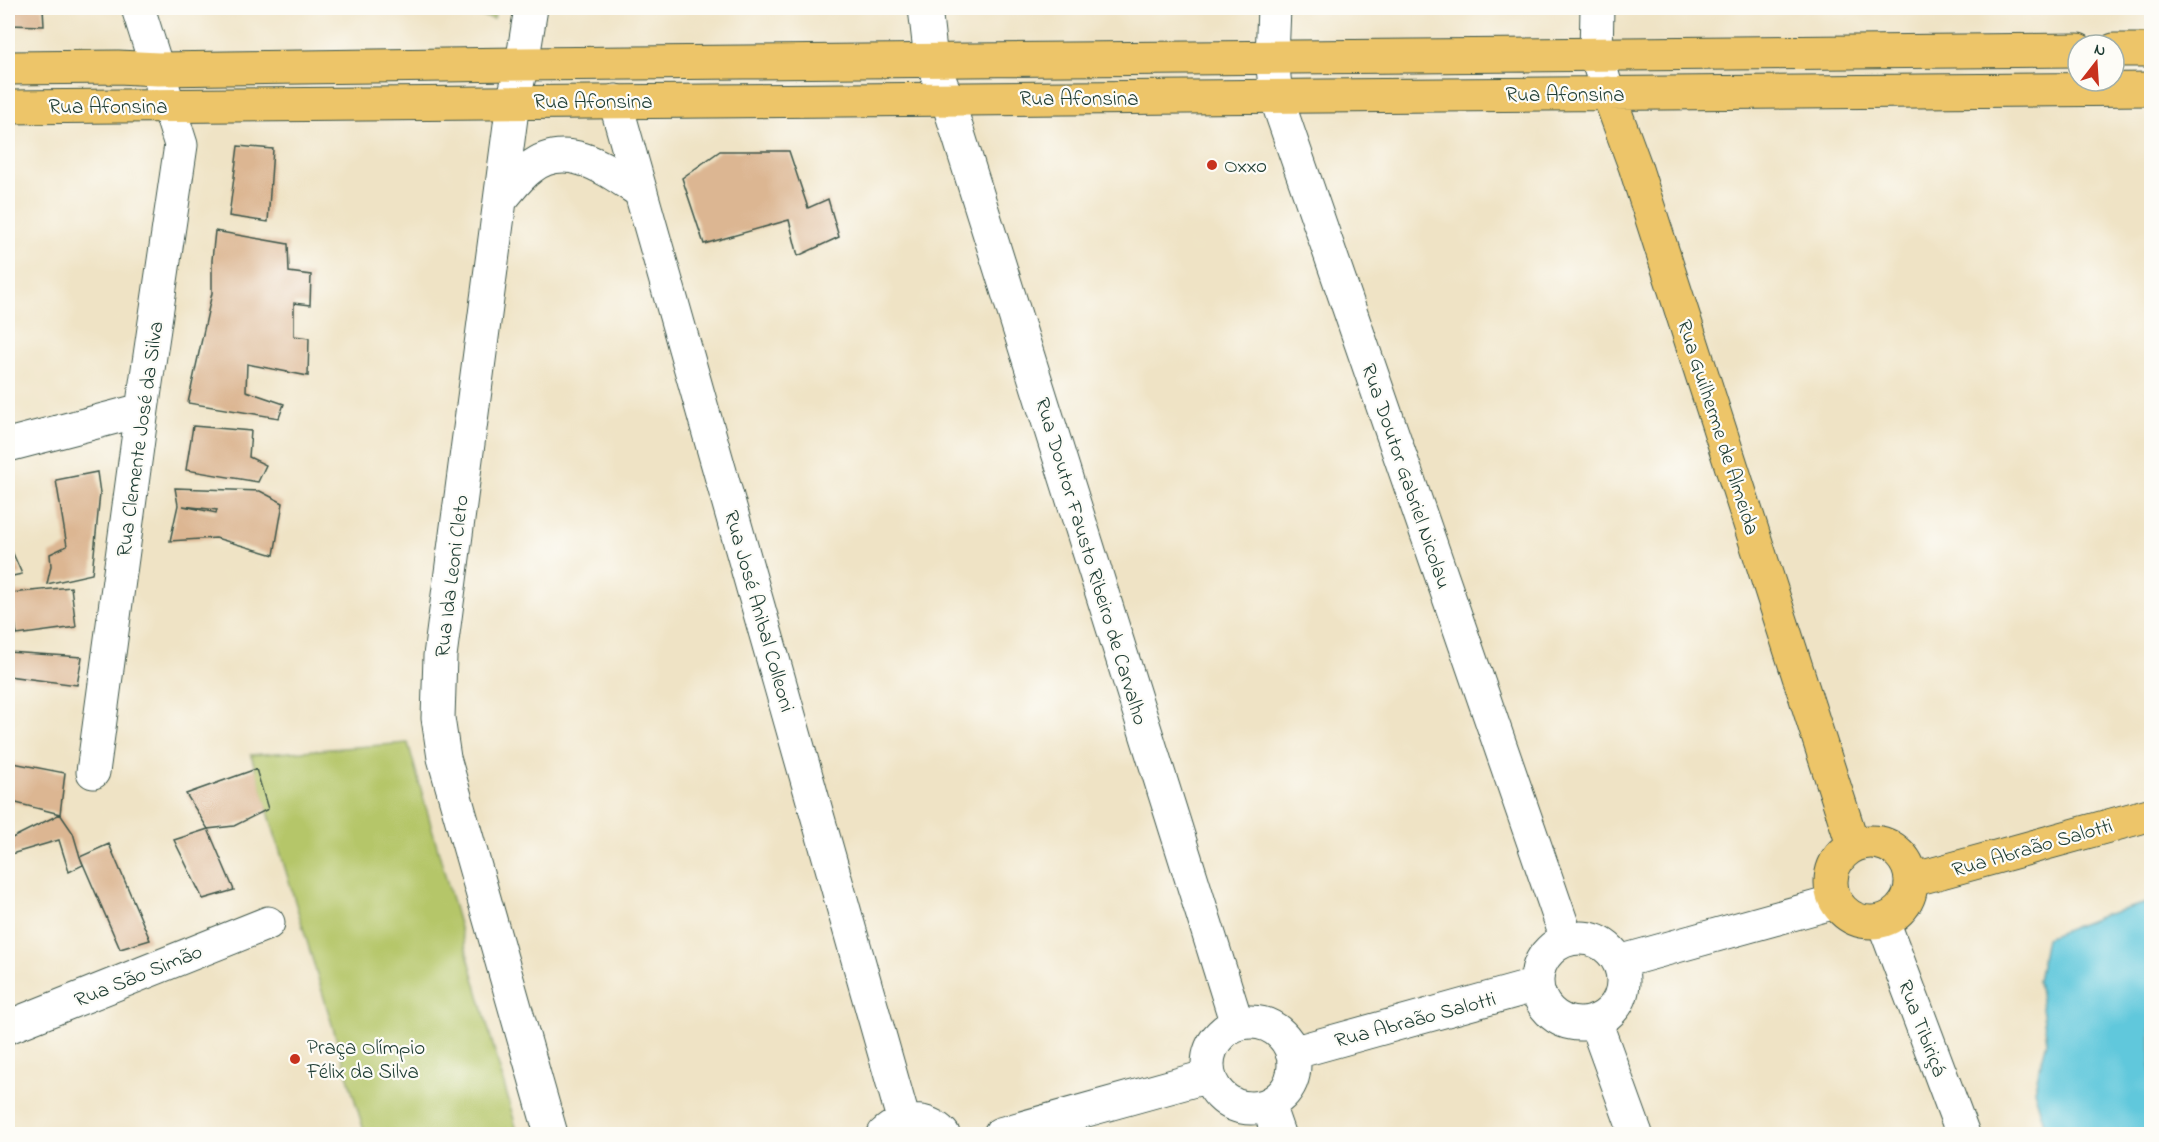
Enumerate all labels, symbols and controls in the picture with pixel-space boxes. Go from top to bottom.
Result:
north arrow [2066,33,2126,93]
text: N [2091,38,2109,64]
street label: Rua Afonsina [1505,81,1625,111]
street label: Rua Afonsina [1019,85,1139,115]
street label: Rua Afonsina [533,88,653,118]
street label: Rua Afonsina [48,93,168,123]
place label: Oxxo [1224,152,1267,182]
marker: Oxxo [1205,158,1219,172]
street label: Rua Guilherme de Almeida [1668,316,1766,539]
street label: Rua Clemente José da Silva [110,320,172,559]
street label: Rua Doutor Gabriel Nicolau [1352,360,1458,593]
street label: Rua Doutor Fausto Ribeiro de Carvalho [1026,394,1154,729]
street label: Rua Ida Leoni Cleto [428,493,478,659]
street label: Rua José Anibal Colleoni [715,507,801,716]
street label: Rua Abraão Salotti [1949,812,2116,886]
street label: Rua São Simão [70,938,207,1016]
street label: Rua Tibiriçá [1889,976,1953,1082]
street label: Rua Abraão Salotti [1331,985,1500,1057]
place label: Praça Olímpio Félix da Silva [306,1034,425,1088]
marker: Praça Olímpio Félix da Silva [288,1052,302,1066]

